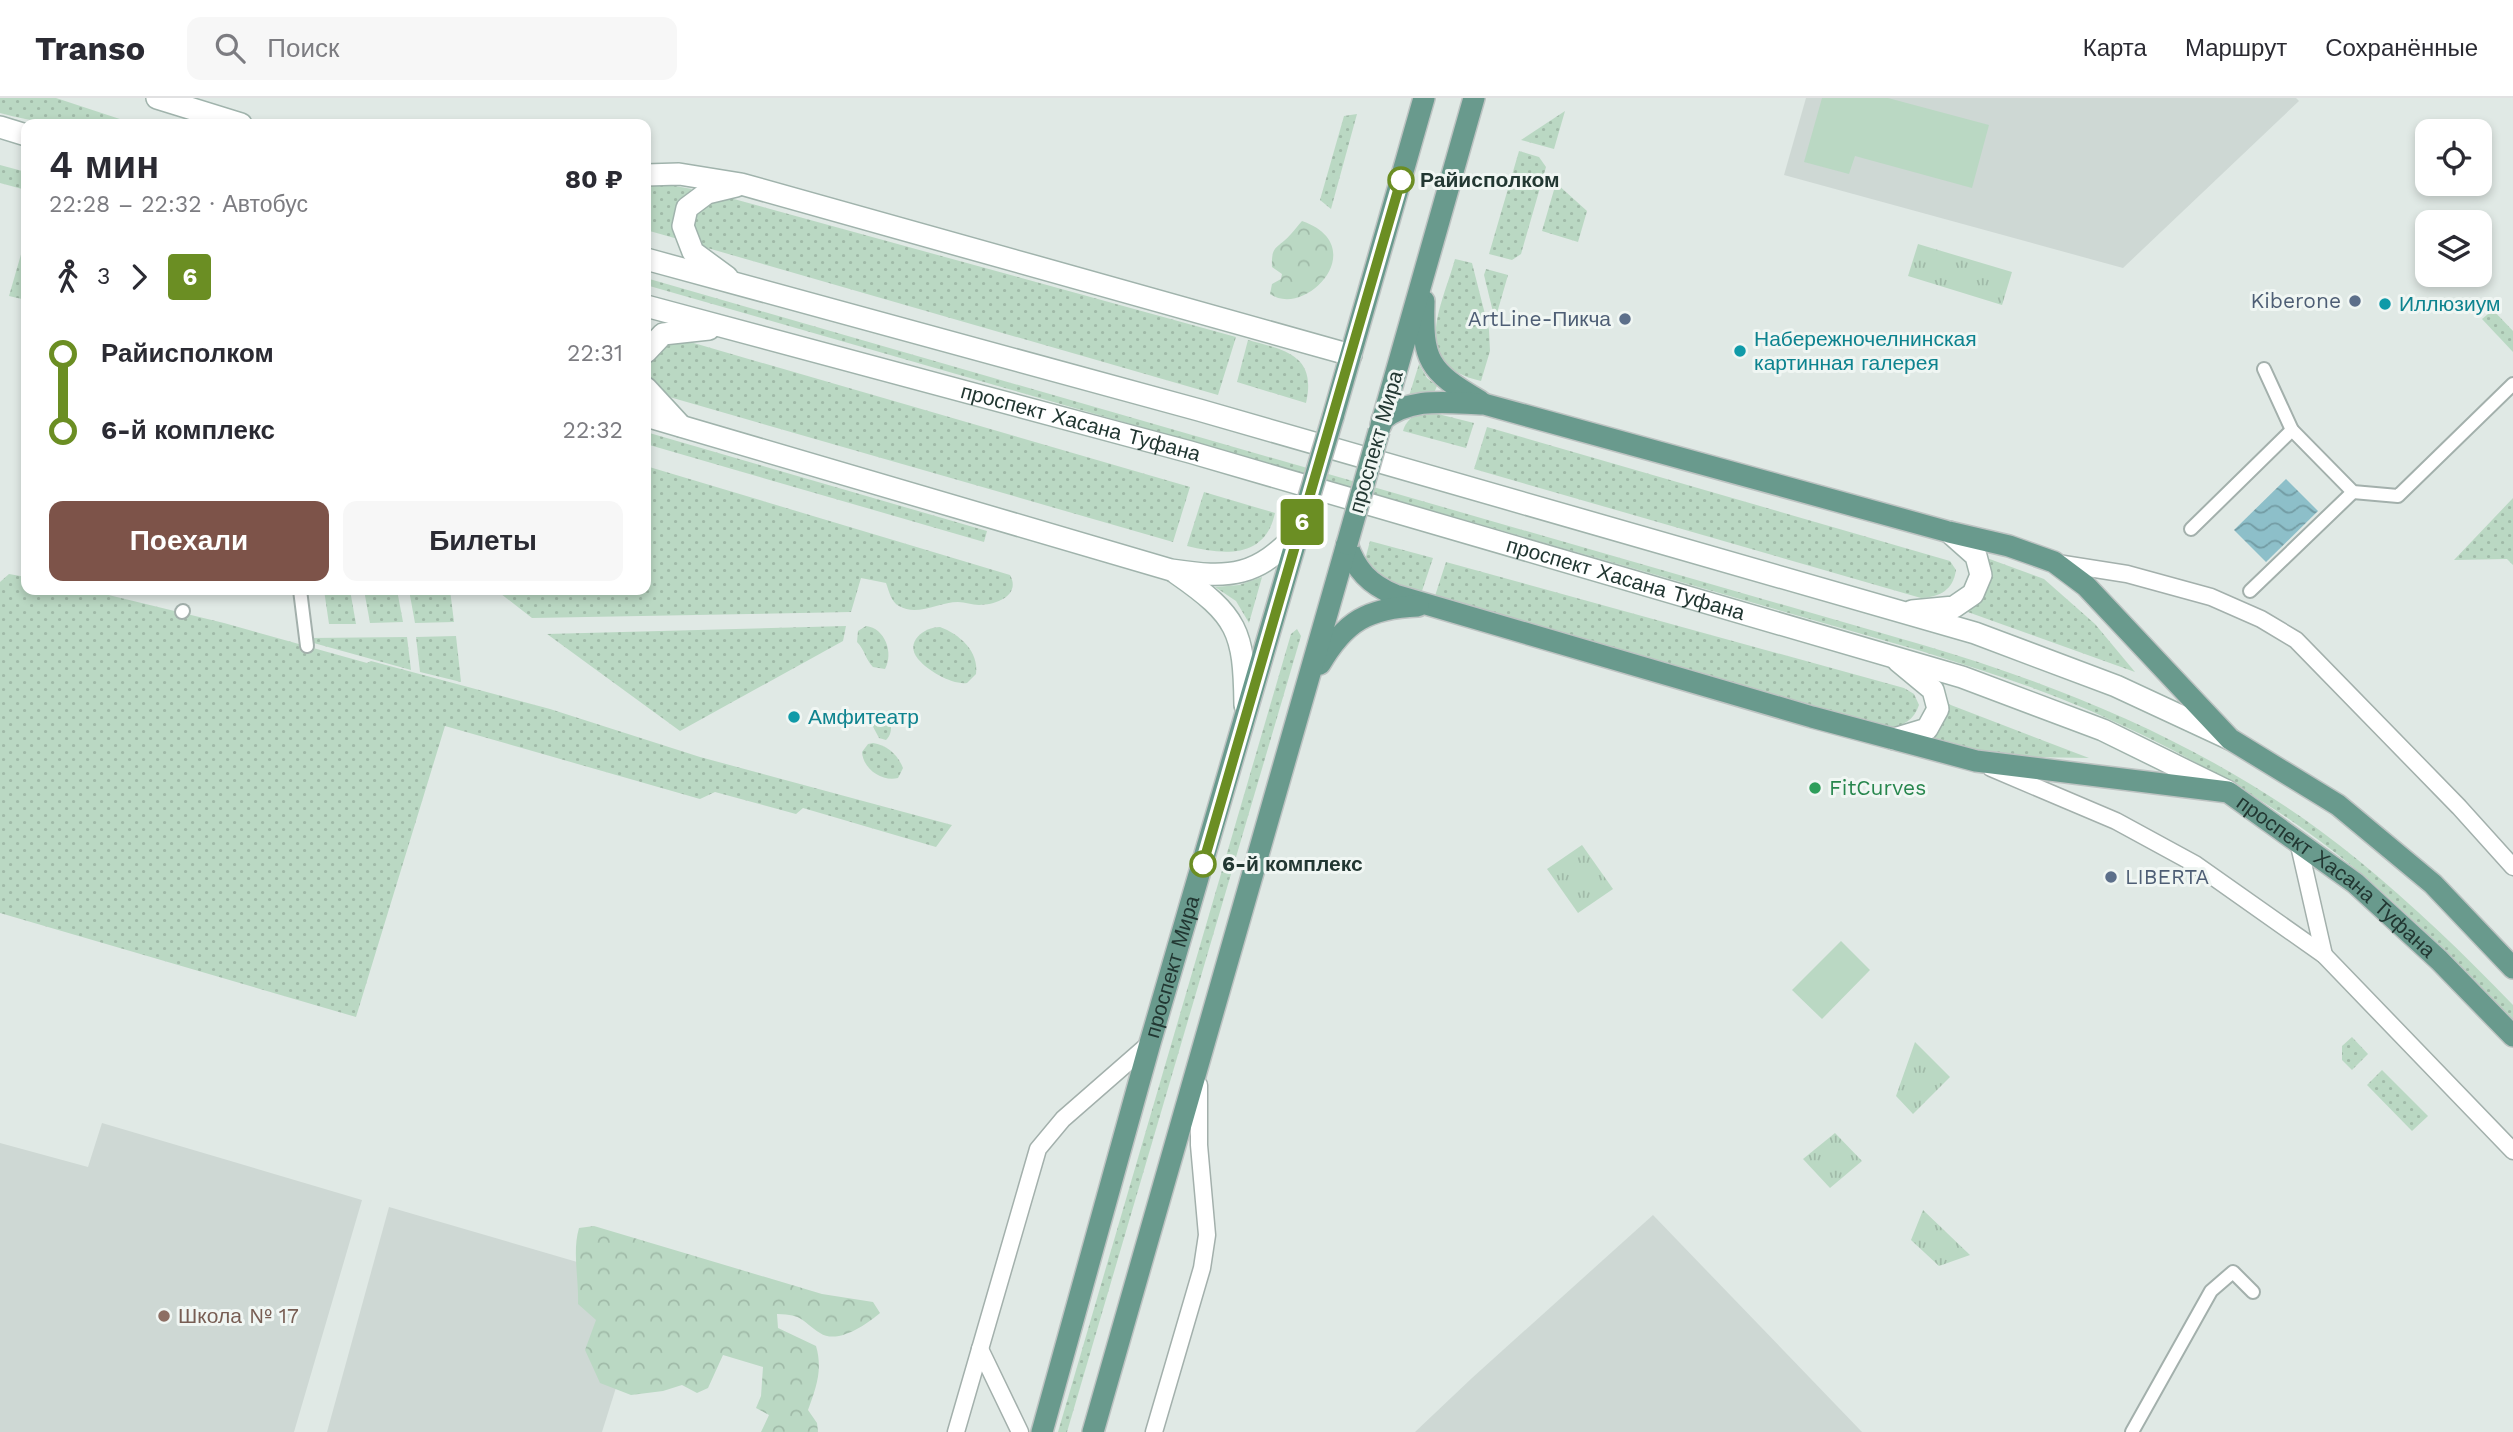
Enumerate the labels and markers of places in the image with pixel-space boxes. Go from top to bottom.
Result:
marker: Райисполком [1388,167,1414,193]
place label: Райисполком [1420,167,1560,192]
place label: Kiberone [2250,288,2341,313]
place label: Иллюзиум [2399,291,2500,316]
marker: Kiberone [2347,293,2363,309]
marker: Иллюзиум [2377,296,2393,312]
place label: ArtLine-Пикча [1468,306,1611,331]
marker: ArtLine-Пикча [1617,311,1633,327]
place label: Набережночелнинская картинная галерея [1754,326,1977,375]
marker: Набережночелнинская картинная галерея [1732,343,1748,359]
place label: Амфитеатр [808,704,919,729]
marker: Амфитеатр [786,709,802,725]
place label: FitCurves [1829,775,1926,800]
marker: FitCurves [1807,780,1823,796]
marker: 6-й комплекс [1190,851,1216,877]
place label: 6-й комплекс [1222,851,1363,876]
place label: LIBERTA [2125,864,2209,889]
marker: LIBERTA [2103,869,2119,885]
place label: Школа № 17 [178,1303,299,1328]
marker: Школа № 17 [156,1308,172,1324]

